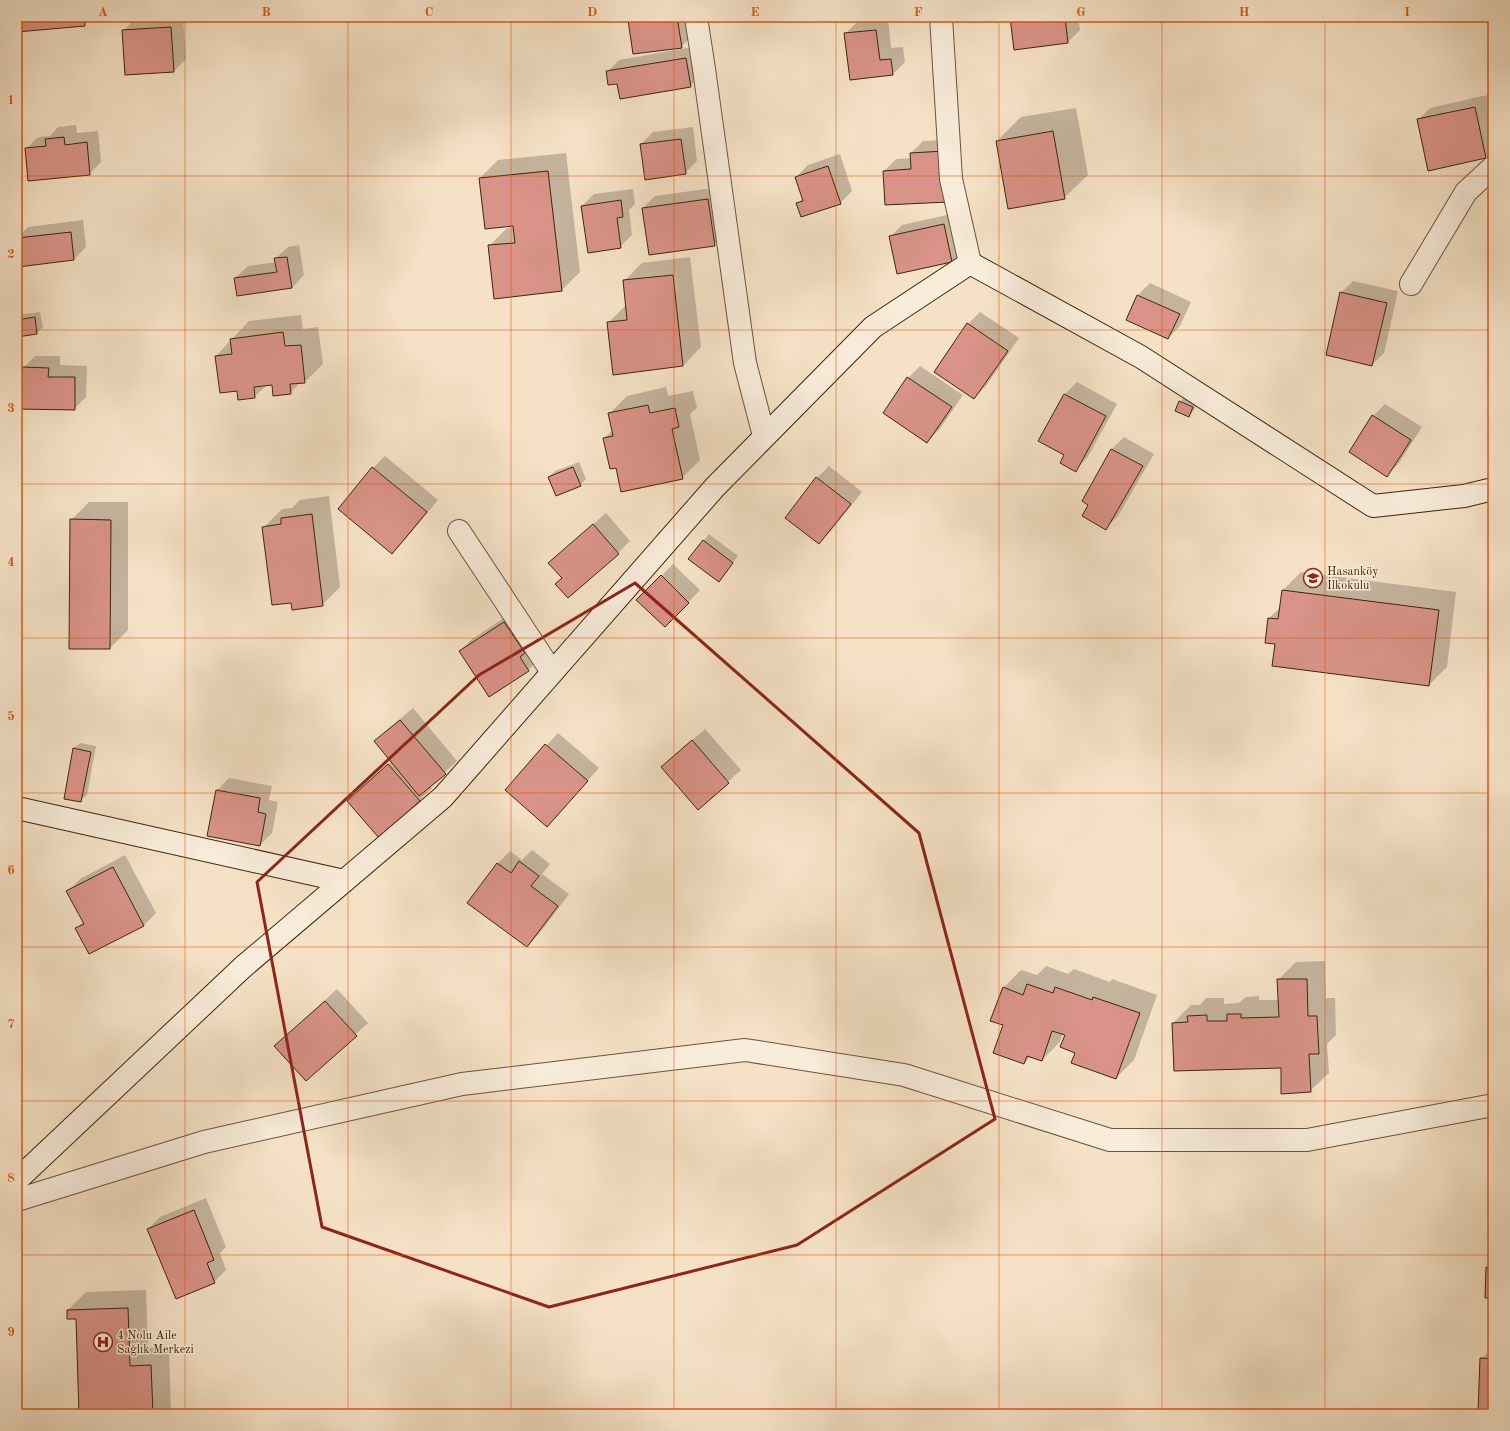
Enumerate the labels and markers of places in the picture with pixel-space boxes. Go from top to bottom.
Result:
place label: Hasanköy İlkokulu [1327,566,1379,592]
school or university icon: Hasanköy İlkokulu [1302,567,1324,589]
place label: 4 Nolu Aile Sağlık Merkezi [117,1330,194,1356]
hospital icon: 4 Nolu Aile Sağlık Merkezi [92,1331,114,1353]

